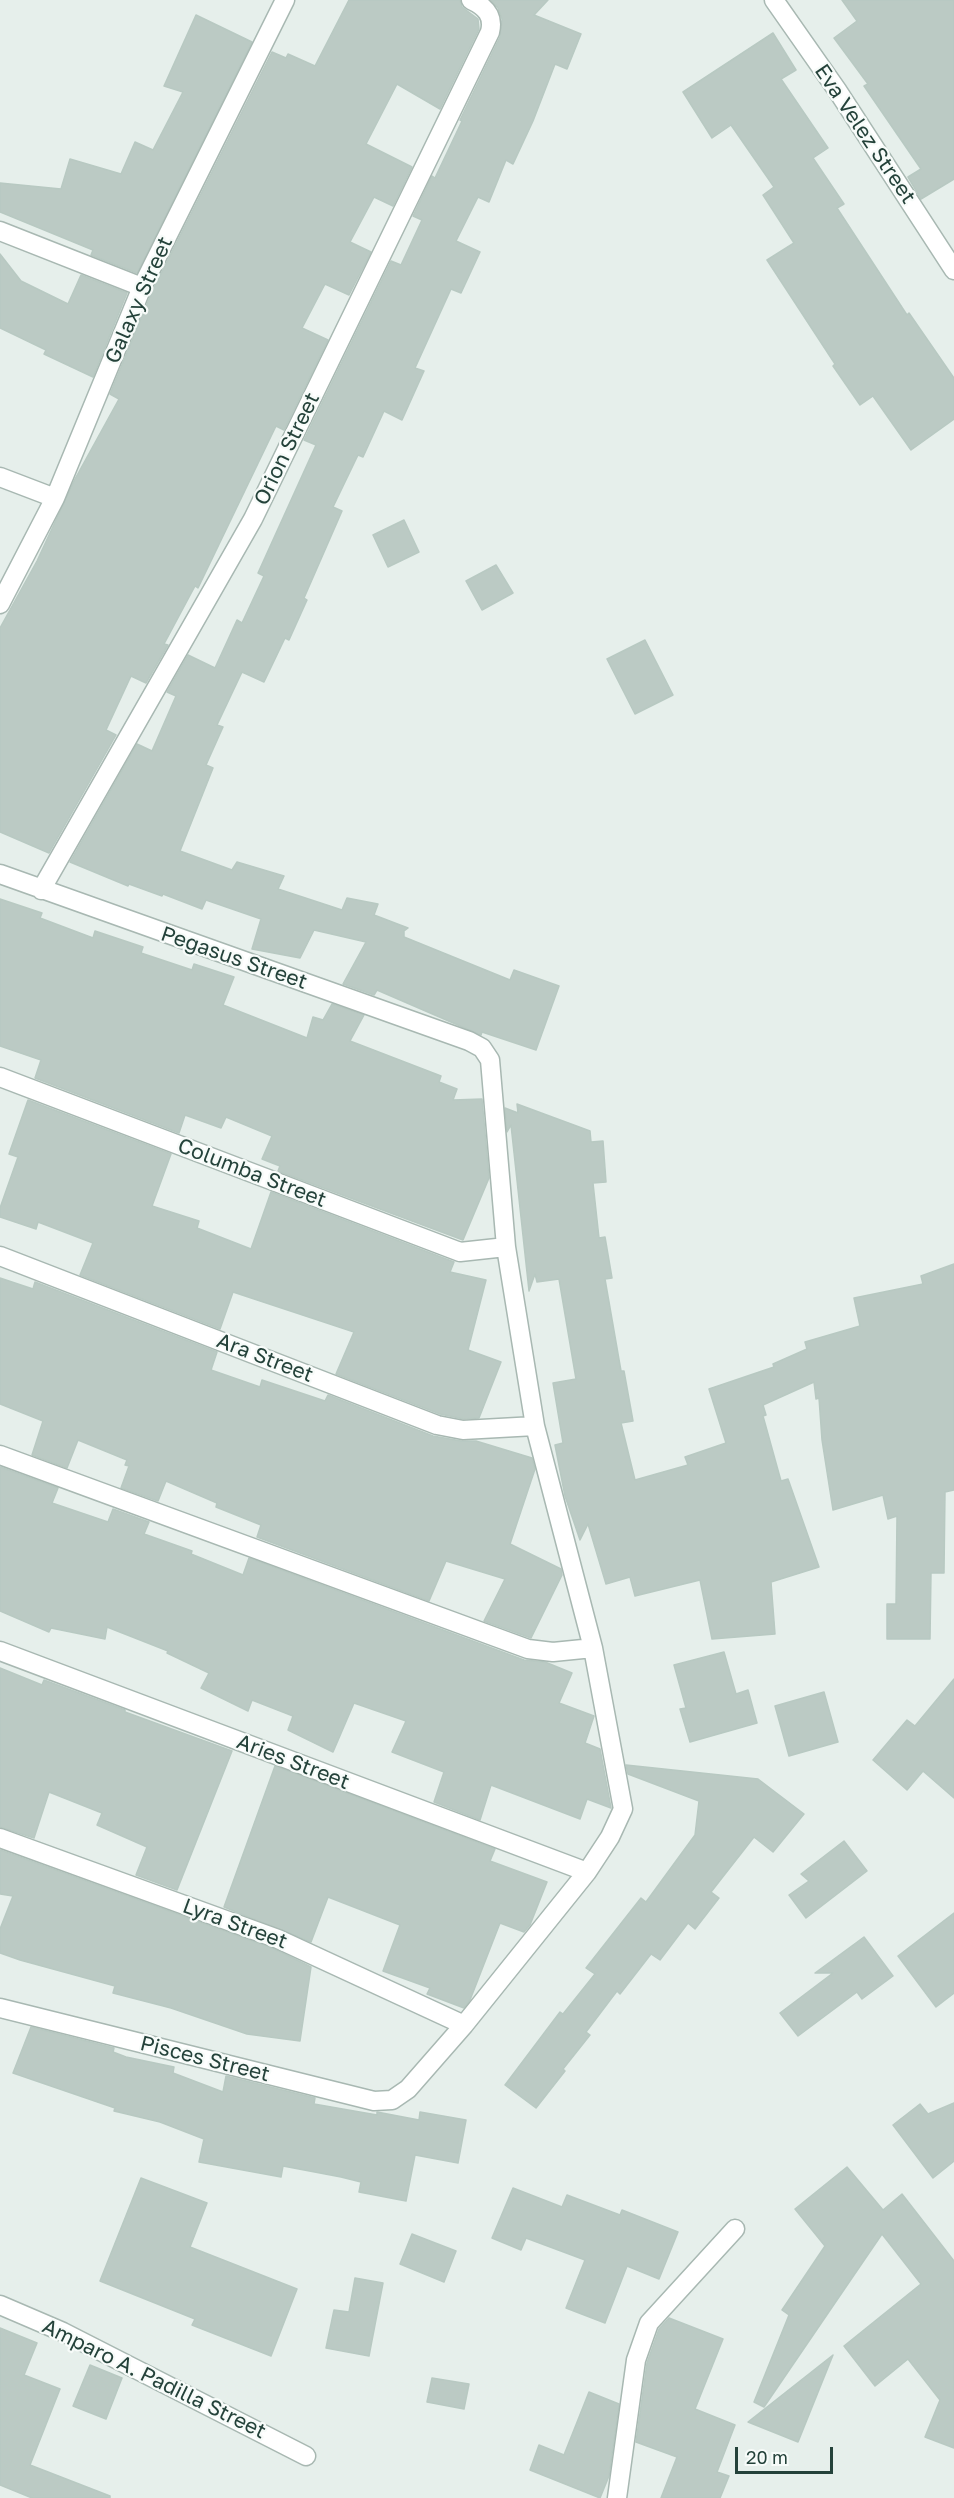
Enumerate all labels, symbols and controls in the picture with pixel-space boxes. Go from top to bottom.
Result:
street label: Eva Velez Street [809,60,921,208]
street label: Galaxy Street [100,233,178,367]
street label: Orion Street [249,389,325,509]
street label: Pegasus Street [158,921,310,995]
street label: Columba Street [174,1133,330,1213]
street label: Ara Street [213,1328,317,1388]
street label: Aries Street [233,1729,353,1795]
street label: Lyra Street [179,1893,291,1955]
street label: Pisces Street [138,2031,272,2087]
street label: Amparo A. Padilla Street [38,2314,270,2444]
scale bar [738,2435,836,2473]
text: 20 m [746,2446,788,2468]

